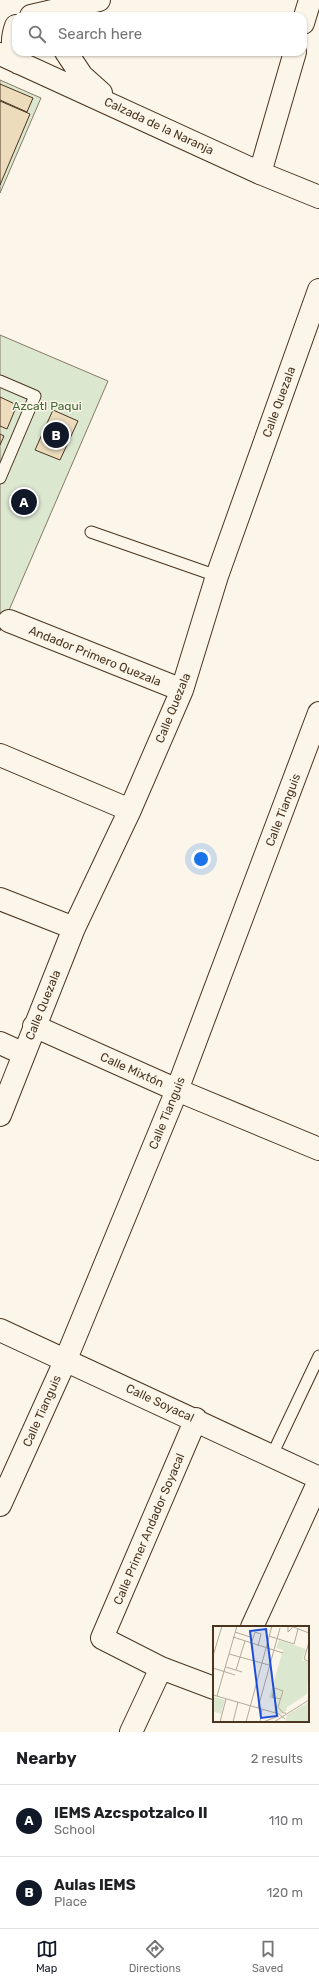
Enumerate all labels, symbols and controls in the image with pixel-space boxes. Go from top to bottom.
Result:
search box [12,12,307,56]
icon: search [26,23,48,45]
text: Search here [58,25,142,43]
street label: Calzada de la Naranja [102,94,216,158]
street label: Calle Quezala [260,365,298,439]
park label: Azcatl Paqui [12,399,82,413]
pin: B [43,420,69,450]
pin: A [11,487,37,517]
street label: Andador Primero Quezala [27,623,163,689]
street label: Calle Quezala [153,671,193,745]
street label: Calle Tianguis [263,772,303,848]
your location [191,849,211,869]
street label: Calle Quezala [23,968,63,1042]
street label: Calle Mixtón [98,1050,166,1090]
street label: Calle Tianguis [146,1075,188,1151]
street label: Calle Tianguis [20,1373,64,1449]
street label: Calle Soyacal [124,1381,196,1425]
street label: Calle Primer Andador Soyacal [111,1451,187,1607]
inset map [213,1626,309,1722]
text: Nearby [16,1748,77,1768]
text: 2 results [251,1751,303,1766]
text: IEMS Azcspotzalco II [54,1804,208,1822]
text: A [24,1813,34,1828]
text: 110 m [269,1813,303,1828]
text: School [54,1822,95,1837]
text: Aulas IEMS [54,1876,136,1894]
text: B [24,1885,34,1900]
text: 120 m [267,1885,303,1900]
text: Place [54,1894,87,1909]
tab: Map [36,1938,58,1975]
tab: Directions [129,1938,181,1975]
tab: Saved [252,1938,283,1975]

